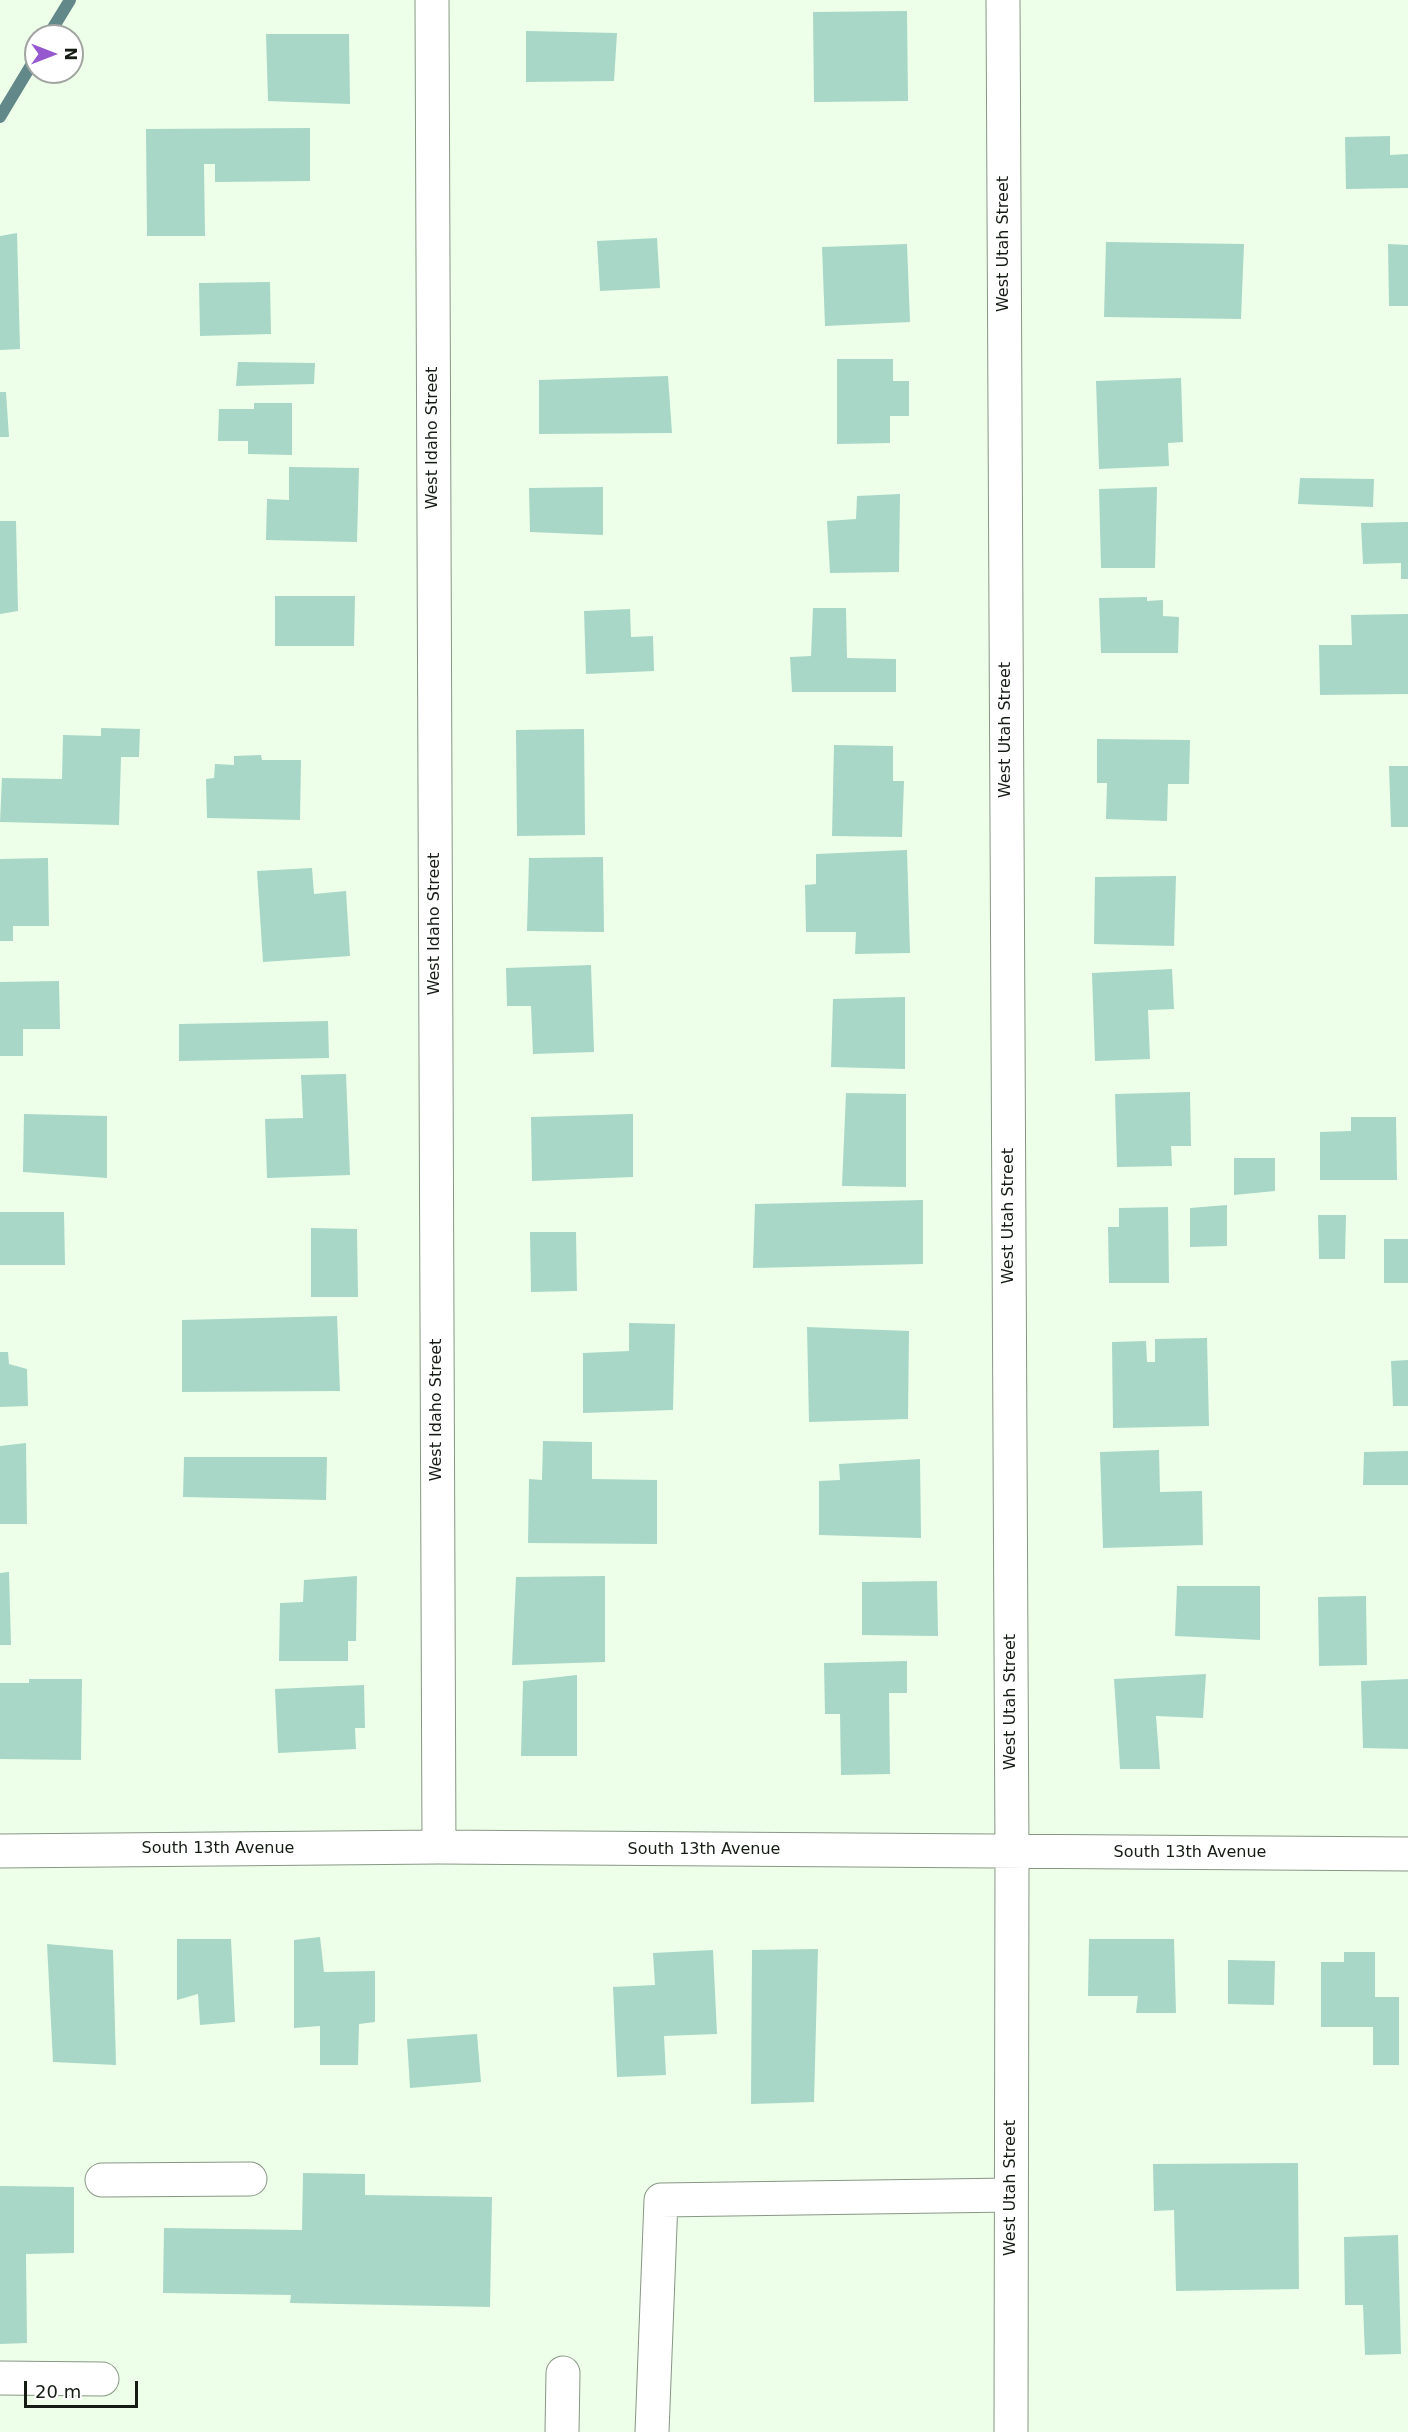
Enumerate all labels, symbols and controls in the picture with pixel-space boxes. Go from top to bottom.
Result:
north arrow [24,24,84,84]
text: N [61,47,80,61]
street label: West Utah Street [994,176,1014,312]
street label: West Idaho Street [423,367,443,509]
street label: West Utah Street [996,662,1016,798]
street label: West Idaho Street [425,853,445,995]
street label: West Utah Street [999,1148,1019,1284]
street label: West Idaho Street [427,1339,447,1481]
street label: West Utah Street [1001,1634,1021,1770]
street label: South 13th Avenue [142,1839,294,1859]
street label: South 13th Avenue [628,1840,780,1860]
street label: South 13th Avenue [1114,1843,1266,1863]
street label: West Utah Street [1001,2120,1021,2256]
scale bar [27,2369,141,2407]
text: 20 m [35,2381,81,2402]

